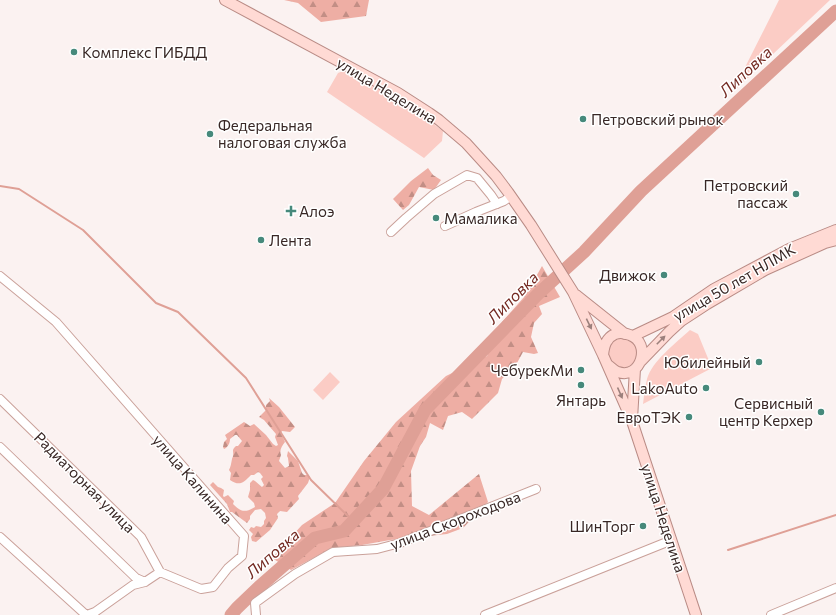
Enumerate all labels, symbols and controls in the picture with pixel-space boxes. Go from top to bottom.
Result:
water label: Липовка [714,42,775,101]
place label: Комплекс ГИБДД [82,43,207,61]
marker: Комплекс ГИБДД [69,47,79,57]
street label: улица Неделина [334,53,440,127]
place label: Петровский рынок [591,110,724,128]
marker: Петровский рынок [578,114,588,124]
place label: Федеральная налоговая служба [218,116,346,151]
marker: Федеральная налоговая служба [205,129,215,139]
place label: Петровский пассаж [703,176,788,211]
marker: Петровский пассаж [791,189,801,199]
place label: Алоэ [299,202,335,220]
marker: Алоэ [286,206,296,216]
place label: Мамалика [444,209,518,227]
marker: Мамалика [431,213,441,223]
place label: Лента [269,231,312,249]
marker: Лента [256,235,266,245]
street label: улица 50 лет НЛМК [669,240,799,324]
place label: Движок [599,266,656,284]
water label: Липовка [482,267,542,327]
marker: Движок [659,270,669,280]
one-way arrow [586,318,592,330]
one-way arrow [656,335,666,345]
place label: Юбилейный [664,353,751,371]
marker: Юбилейный [754,357,764,367]
place label: ЧебурекМи [491,361,573,379]
marker: ЧебурекМи [576,365,586,375]
place label: LakoAuto [631,379,698,397]
marker: Янтарь [576,380,586,390]
marker: LakoAuto [701,383,711,393]
one-way arrow [617,387,623,399]
place label: Янтарь [556,391,606,409]
place label: Сервисный центр Керхер [719,394,813,429]
marker: Сервисный центр Керхер [816,407,826,417]
place label: ЕвроТЭК [616,408,681,426]
marker: ЕвроТЭК [684,412,694,422]
street label: Радиаторная улица [31,428,139,536]
street label: улица Калинина [149,431,237,527]
street label: улица Неделина [638,461,690,575]
street label: улица Скороходова [387,487,523,553]
place label: ШинТорг [569,517,635,535]
marker: ШинТорг [638,521,648,531]
water label: Липовка [240,524,303,582]

